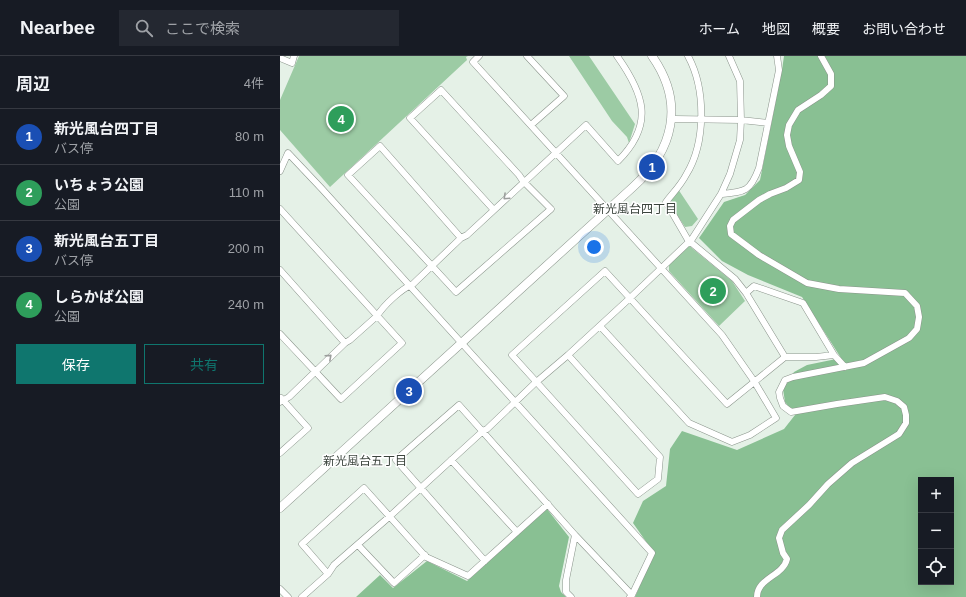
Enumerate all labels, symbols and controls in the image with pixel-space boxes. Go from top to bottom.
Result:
search box [119,10,399,46]
text: Nearbee [20,17,95,38]
icon: search [133,17,155,39]
text: ここで検索 [165,20,240,37]
text: ホーム [698,21,740,37]
text: 地図 [762,21,790,37]
text: 概要 [812,21,840,37]
text: お問い合わせ [862,21,946,37]
text: 周辺 [16,75,50,94]
text: 4件 [244,76,264,91]
pin: 4 [328,104,354,134]
text: 新光風台四丁目 [54,120,159,137]
text: 1 [25,129,33,144]
text: 80 m [235,129,264,144]
text: バス停 [54,141,93,156]
pin: 1 [639,152,665,182]
text: いちょう公園 [54,176,144,193]
text: 2 [25,185,33,200]
text: 110 m [229,185,264,200]
one-way arrow [503,193,511,200]
text: 公園 [54,197,80,212]
district label: 新光風台四丁目 [593,202,677,216]
text: 新光風台五丁目 [54,232,159,249]
your location [584,237,604,257]
text: 3 [25,241,33,256]
text: 200 m [228,241,264,256]
text: バス停 [54,253,93,268]
pin: 2 [700,276,726,306]
text: しらかば公園 [54,288,144,305]
text: 4 [25,297,33,312]
text: 240 m [228,297,264,312]
text: 公園 [54,309,80,324]
button: 保存 [16,344,136,384]
button: 共有 [144,344,264,384]
one-way arrow [324,355,332,362]
pin: 3 [396,376,422,406]
district label: 新光風台五丁目 [323,454,407,468]
map controls [918,477,954,585]
button: + [918,477,954,513]
button: − [918,513,954,549]
button: locate [918,549,954,585]

